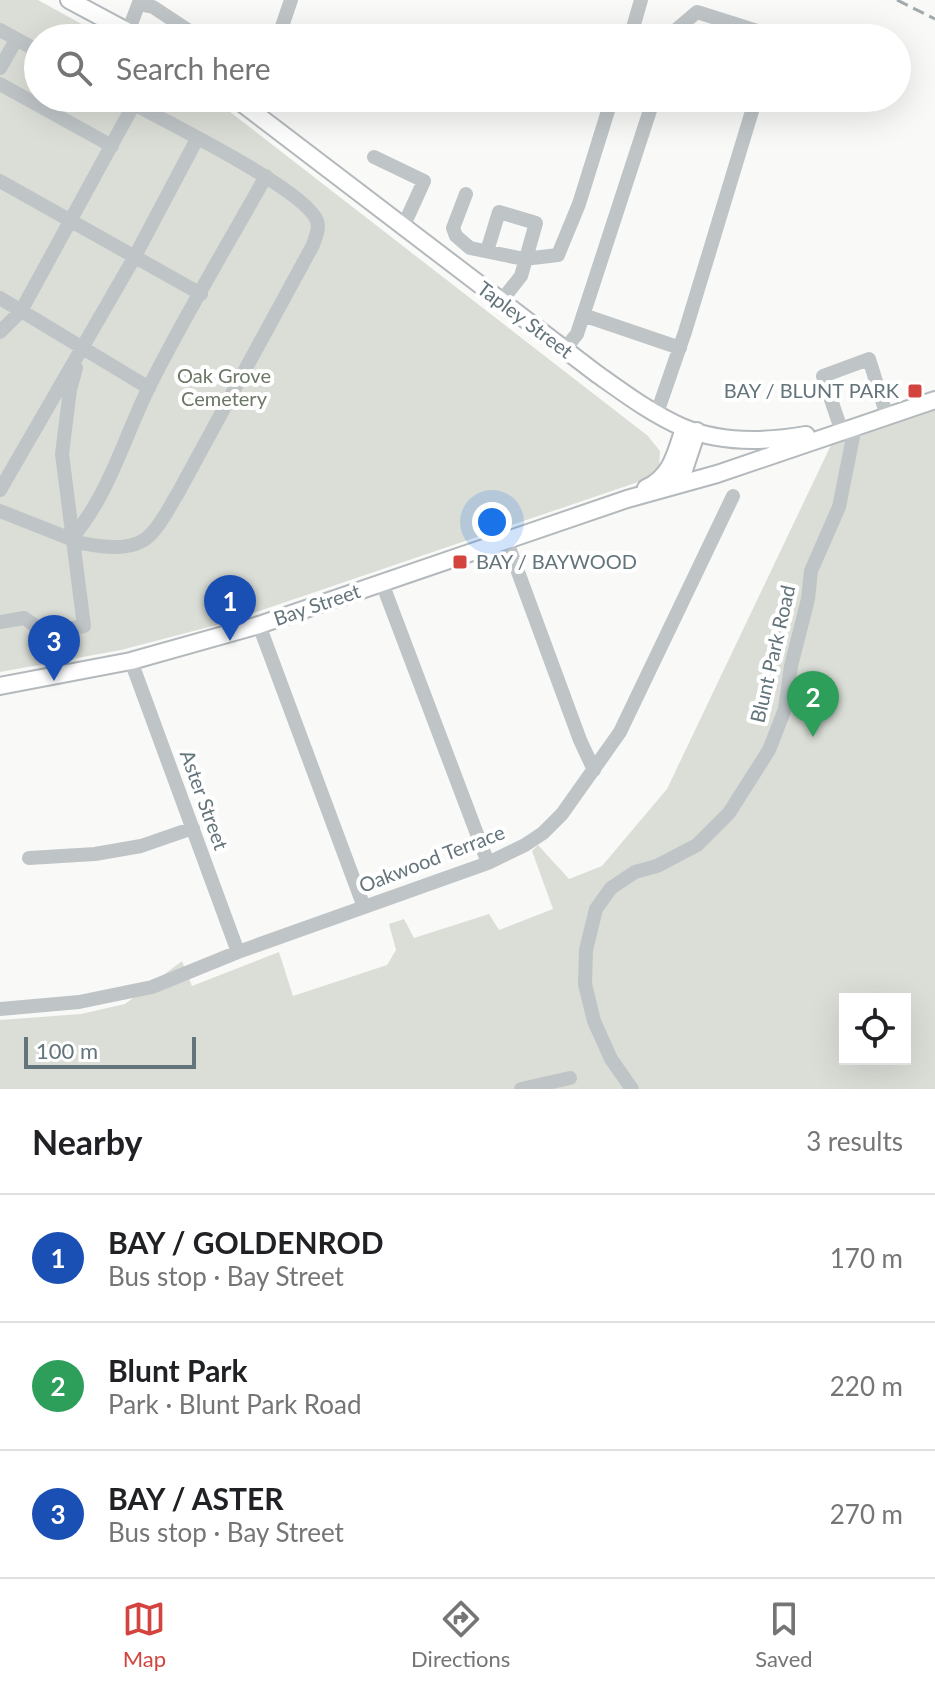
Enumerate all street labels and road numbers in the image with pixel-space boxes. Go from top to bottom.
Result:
street label: Tapley Street [473,276,578,363]
street label: Bay Street [270,578,363,630]
street label: Blunt Park Road [745,583,800,725]
street label: Aster Street [176,746,234,853]
street label: Oakwood Terrace [355,819,508,897]

